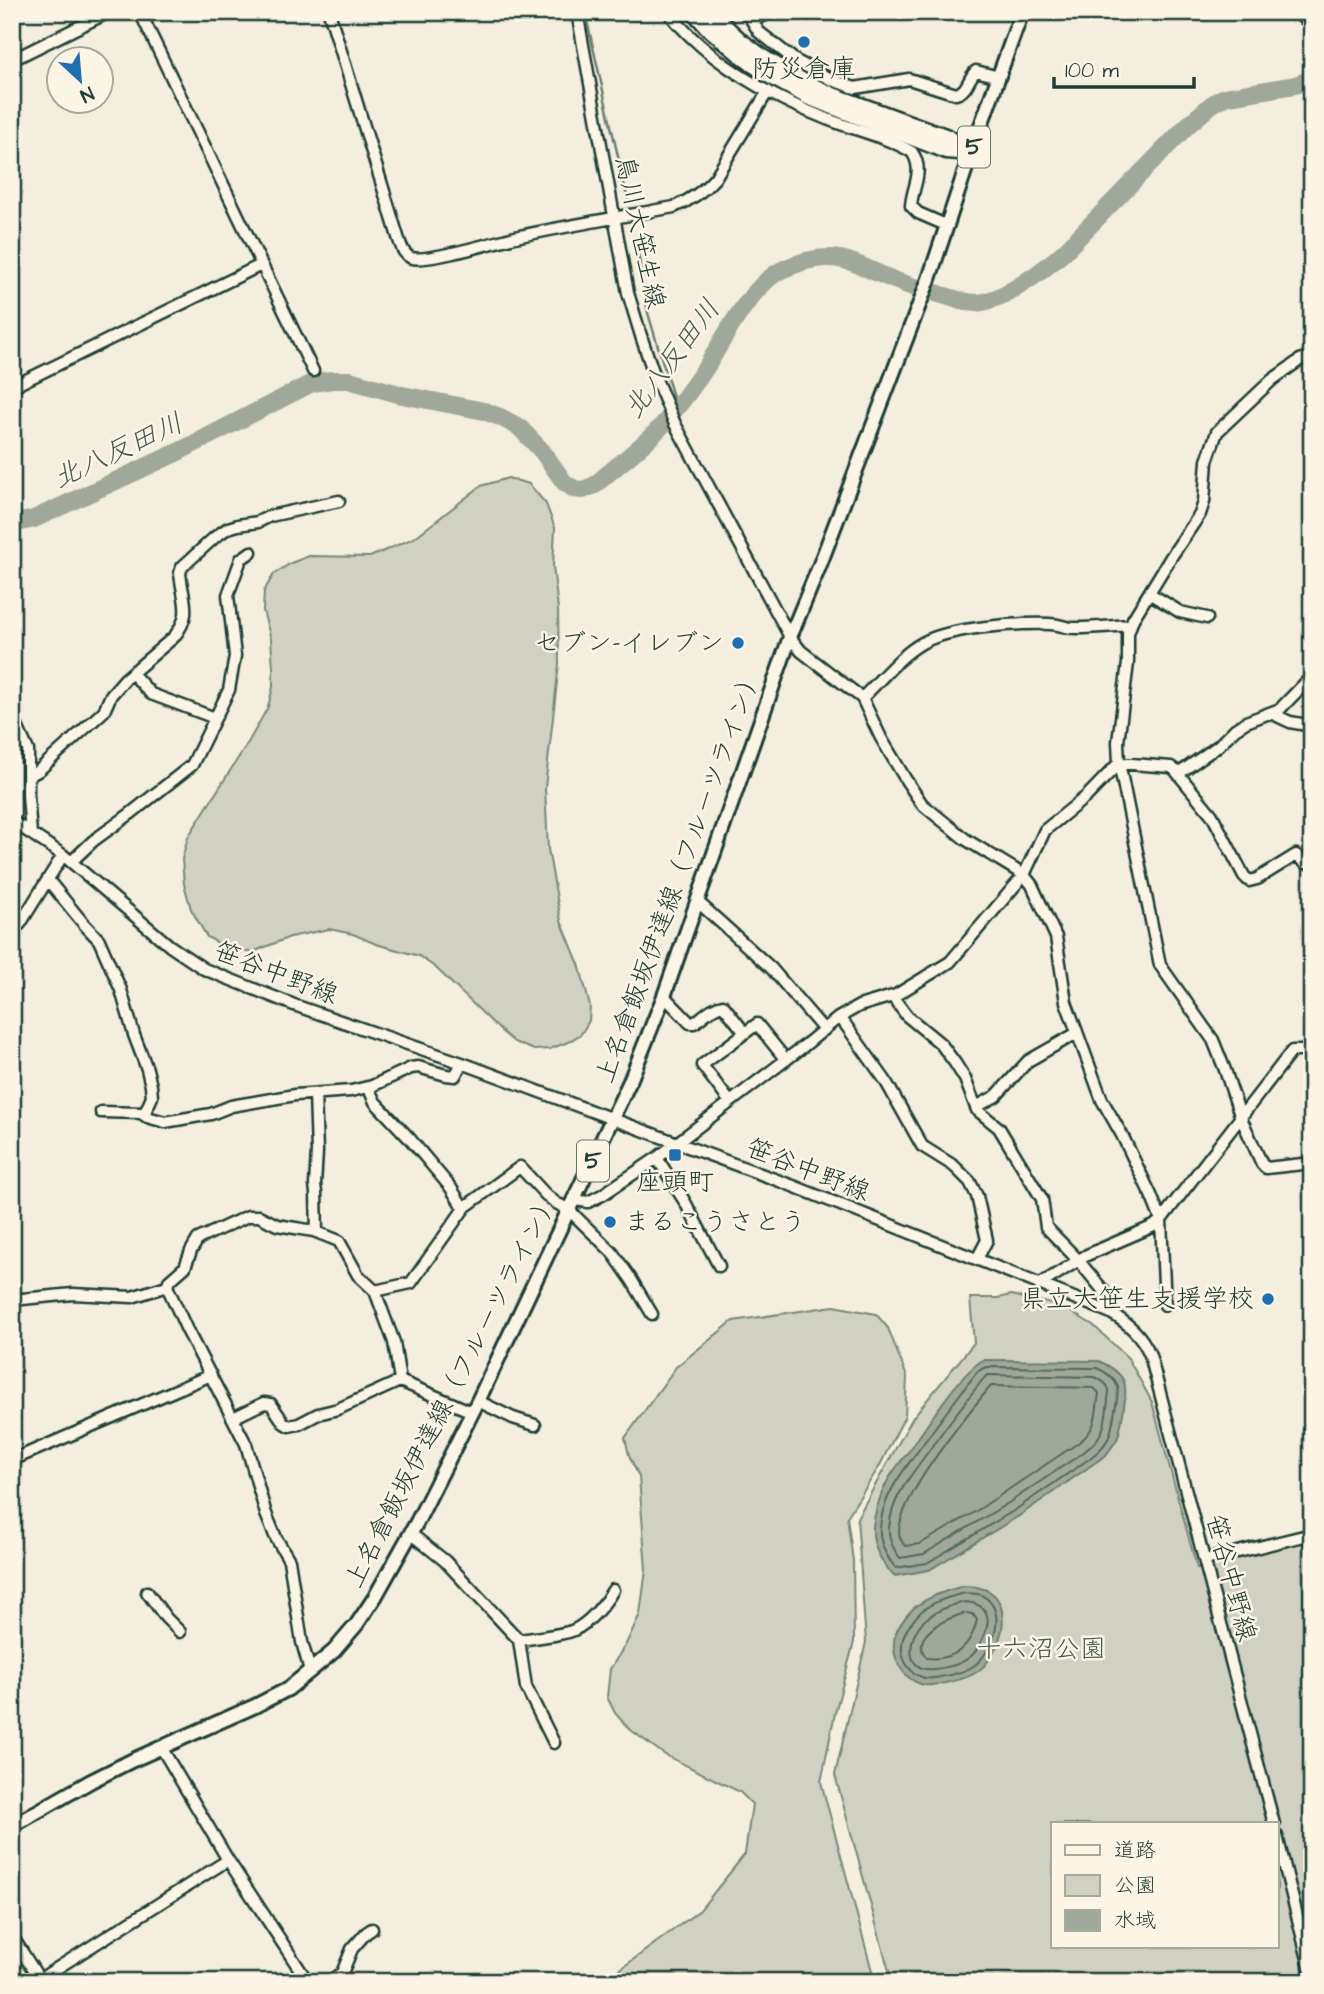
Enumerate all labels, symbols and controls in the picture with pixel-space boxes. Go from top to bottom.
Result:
marker: 防災倉庫 [796,34,812,50]
north arrow [46,46,116,116]
scale bar [1054,46,1194,90]
place label: 防災倉庫 [752,51,856,87]
text: 100 m [1065,56,1120,85]
text: N [75,79,98,109]
road number: 5 [958,127,990,168]
street label: 鳥川大笹生線 [606,152,674,312]
water label: 北八反田川 [614,291,730,427]
water label: 北八反田川 [46,404,190,498]
place label: セブン-イレブン [534,625,724,661]
marker: セブン-イレブン [730,635,746,651]
street label: 上名倉飯坂伊達線（フルーツライン） [587,662,771,1088]
street label: 笹谷中野線 [209,933,343,1013]
street label: 笹谷中野線 [741,1130,875,1210]
road number: 5 [577,1140,609,1182]
marker: 座頭町 [667,1147,683,1163]
place label: 座頭町 [636,1164,714,1200]
street label: 上名倉飯坂伊達線（フルーツライン） [336,1186,568,1594]
place label: まるこうさとう [624,1204,806,1240]
marker: まるこうさとう [602,1214,618,1230]
place label: 県立大笹生支援学校 [1020,1281,1254,1317]
marker: 県立大笹生支援学校 [1260,1291,1276,1307]
street label: 笹谷中野線 [1197,1511,1265,1645]
park label: 十六沼公園 [976,1631,1106,1667]
legend [1051,1822,1278,1948]
text: 道路 [1114,1836,1156,1865]
text: 公園 [1114,1871,1156,1900]
text: 水域 [1114,1906,1156,1935]

